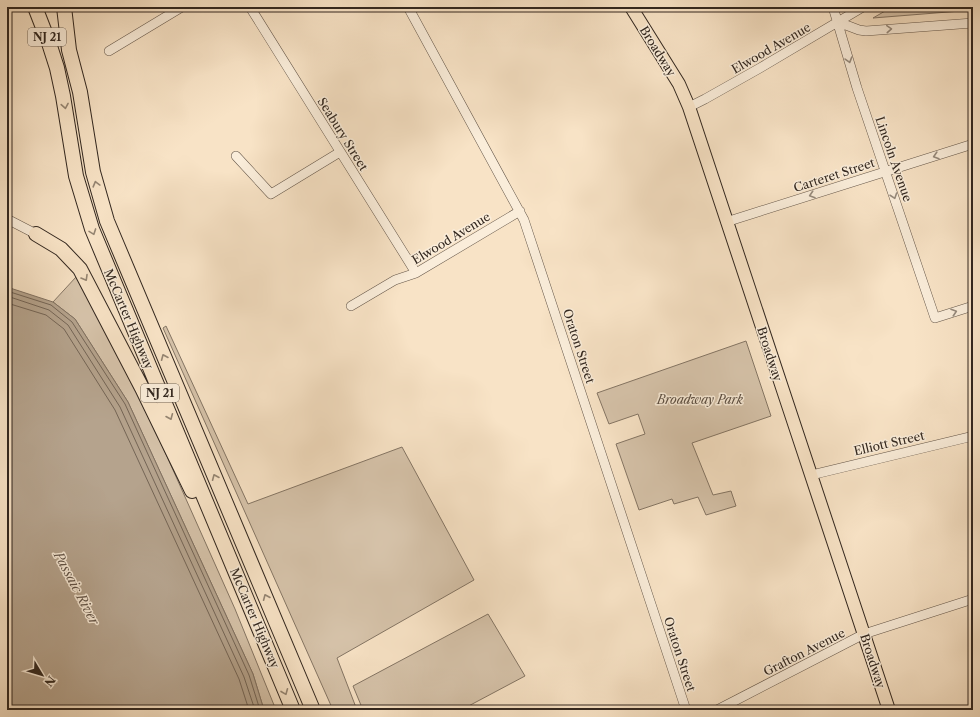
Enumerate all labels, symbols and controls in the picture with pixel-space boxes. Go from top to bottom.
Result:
street label: Elwood Avenue [729,19,813,77]
street label: Broadway [637,23,679,79]
one-way arrow [886,25,892,34]
road number: NJ 21 [28,28,66,46]
one-way arrow [844,56,853,63]
street label: Seabury Street [315,95,372,174]
one-way arrow [60,103,69,109]
street label: Lincoln Avenue [872,114,916,204]
one-way arrow [932,151,939,160]
street label: Carteret Street [791,155,877,195]
one-way arrow [92,181,101,188]
one-way arrow [808,190,815,199]
one-way arrow [889,193,898,200]
street label: Elwood Avenue [409,209,493,267]
one-way arrow [89,229,97,236]
street label: McCarter Highway [101,267,157,372]
one-way arrow [80,274,87,281]
street label: Oraton Street [560,307,598,386]
one-way arrow [950,308,957,316]
street label: Broadway [754,325,786,383]
one-way arrow [161,354,169,362]
road number: NJ 21 [141,384,179,402]
park label: Broadway Park [656,392,744,407]
one-way arrow [165,413,173,420]
street label: Elliott Street [852,427,927,458]
one-way arrow [212,474,220,481]
water label: Passaic River [50,548,103,628]
street label: McCarter Highway [227,566,283,671]
one-way arrow [262,593,270,600]
street label: Oraton Street [661,615,699,694]
street label: Grafton Avenue [761,625,848,679]
street label: Broadway [857,632,889,690]
north arrow [22,655,62,695]
text: N [41,673,58,690]
one-way arrow [281,688,289,695]

